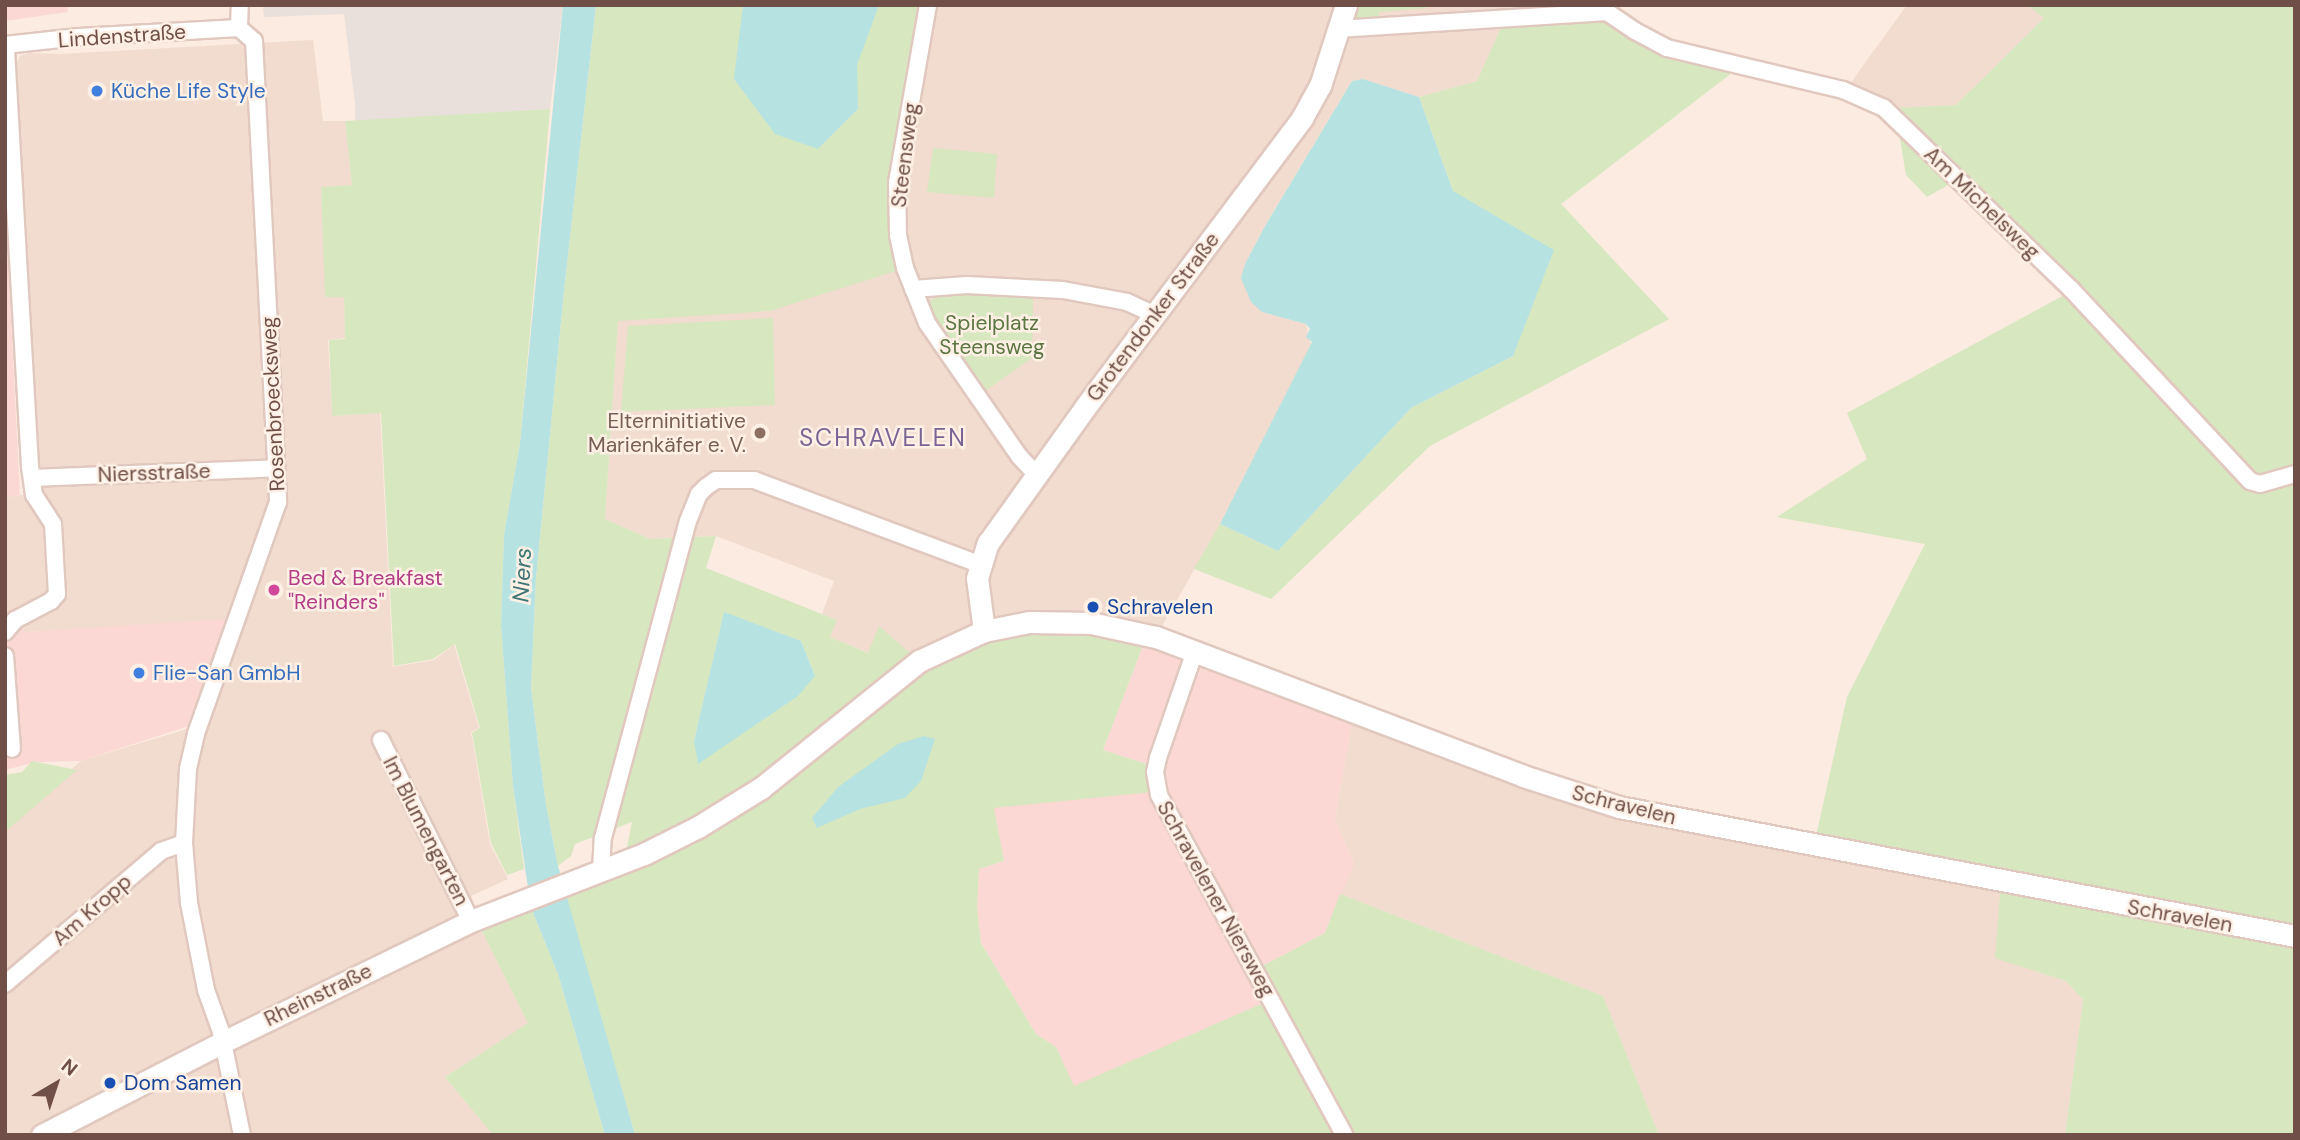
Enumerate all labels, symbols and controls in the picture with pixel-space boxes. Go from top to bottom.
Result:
street label: Lindenstraße [57,19,187,53]
place label: Küche Life Style [111,78,266,104]
marker: Küche Life Style [89,83,105,99]
street label: Steensweg [886,101,924,209]
street label: Am Michelsweg [1919,141,2045,265]
street label: Grotendonker Straße [1081,227,1225,407]
park label: Spielplatz Steensweg [939,310,1045,360]
street label: Rosenbroecksweg [256,316,290,492]
place label: Elterninitiative Marienkäfer e. V. [588,408,746,458]
district label: SCHRAVELEN [800,424,966,452]
marker: Elterninitiative Marienkäfer e. V. [752,425,768,441]
street label: Niersstraße [97,458,211,488]
water label: Niers [507,547,537,603]
place label: Bed & Breakfast "Reinders" [288,565,443,615]
marker: Bed & Breakfast "Reinders" [266,582,282,598]
place label: Schravelen [1107,594,1213,620]
marker: Schravelen [1085,599,1101,615]
place label: Flie-San GmbH [153,660,301,686]
marker: Flie-San GmbH [131,665,147,681]
street label: Im Blumengarten [378,752,474,910]
street label: Schravelen [1569,780,1679,830]
street label: Schravelener Niersweg [1152,797,1280,1001]
street label: Am Kropp [47,869,137,951]
street label: Schravelen [2126,894,2234,938]
street label: Rheinstraße [260,958,376,1032]
north arrow [21,1049,91,1119]
text: N [56,1053,83,1081]
place label: Dom Samen [124,1070,241,1096]
marker: Dom Samen [102,1075,118,1091]

